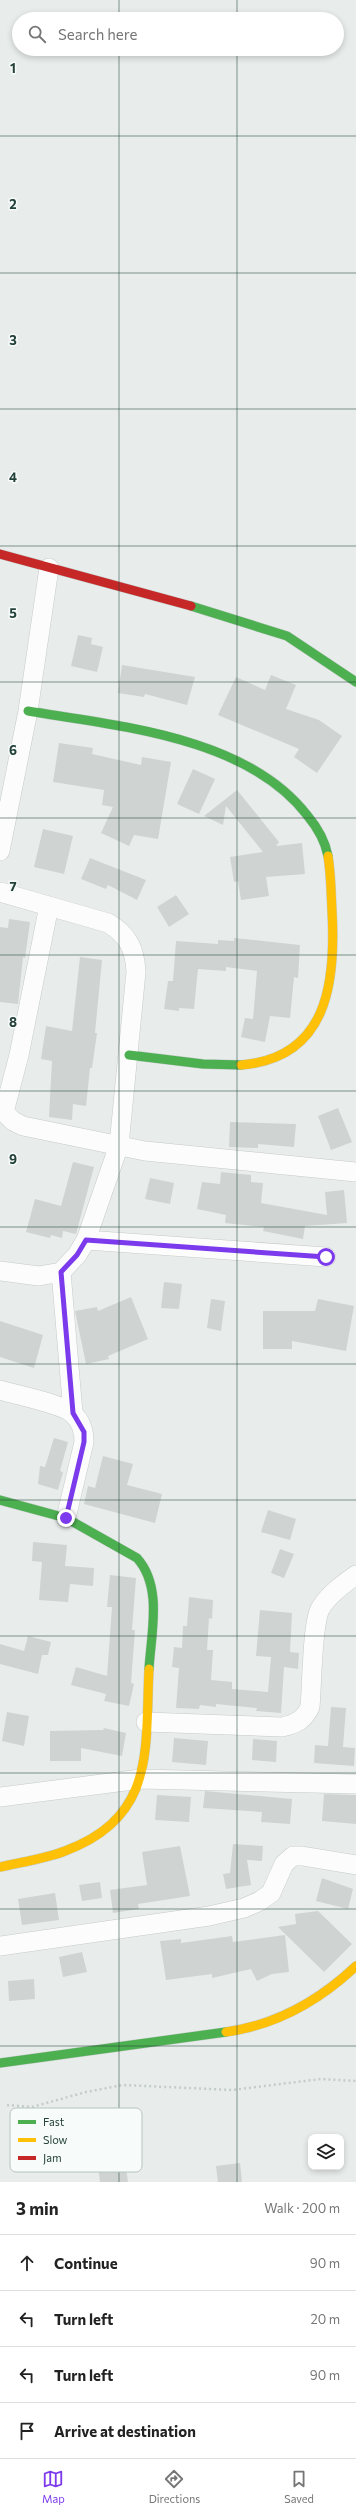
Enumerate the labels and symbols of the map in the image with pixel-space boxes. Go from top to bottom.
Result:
text: 1 [10,60,16,76]
text: 2 [9,196,17,212]
text: 3 [9,332,17,348]
text: 4 [9,469,17,485]
text: 5 [9,605,17,621]
text: 6 [9,742,17,758]
text: 7 [9,878,17,894]
text: 8 [9,1014,17,1030]
text: 9 [9,1151,17,1167]
route start [317,1248,335,1266]
route end [57,1509,75,1527]
legend [10,2108,142,2172]
text: Fast [43,2115,65,2128]
text: Slow [43,2133,68,2146]
text: Jam [43,2151,62,2165]

